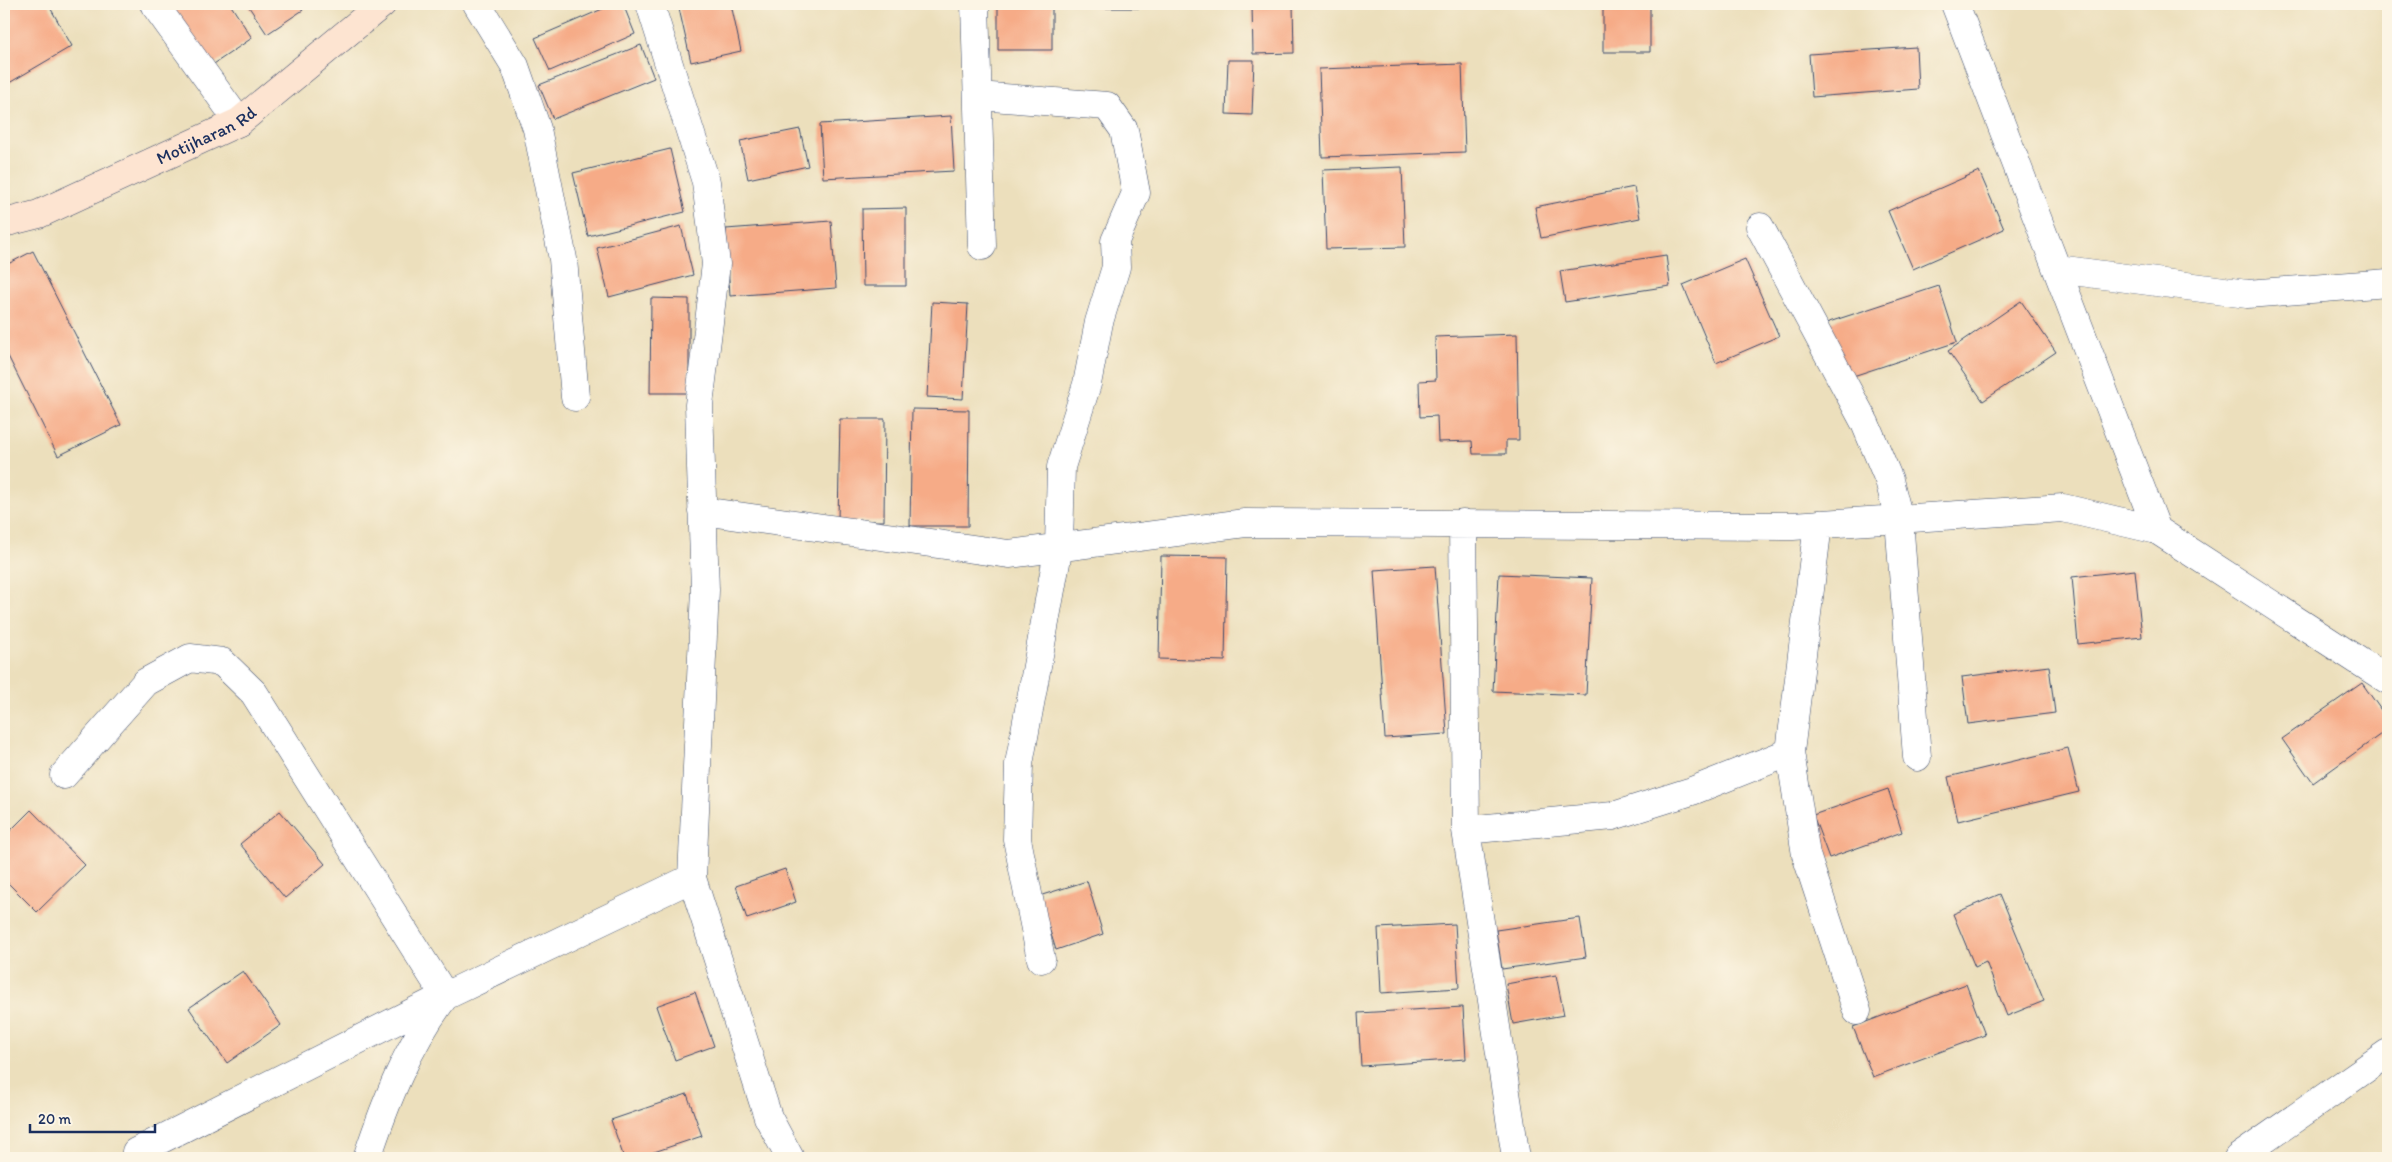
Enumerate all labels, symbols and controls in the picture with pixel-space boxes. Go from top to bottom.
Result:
street label: Motijharan Rd [153,101,261,170]
scale bar [30,1102,155,1134]
text: 20 m [38,1110,72,1128]

